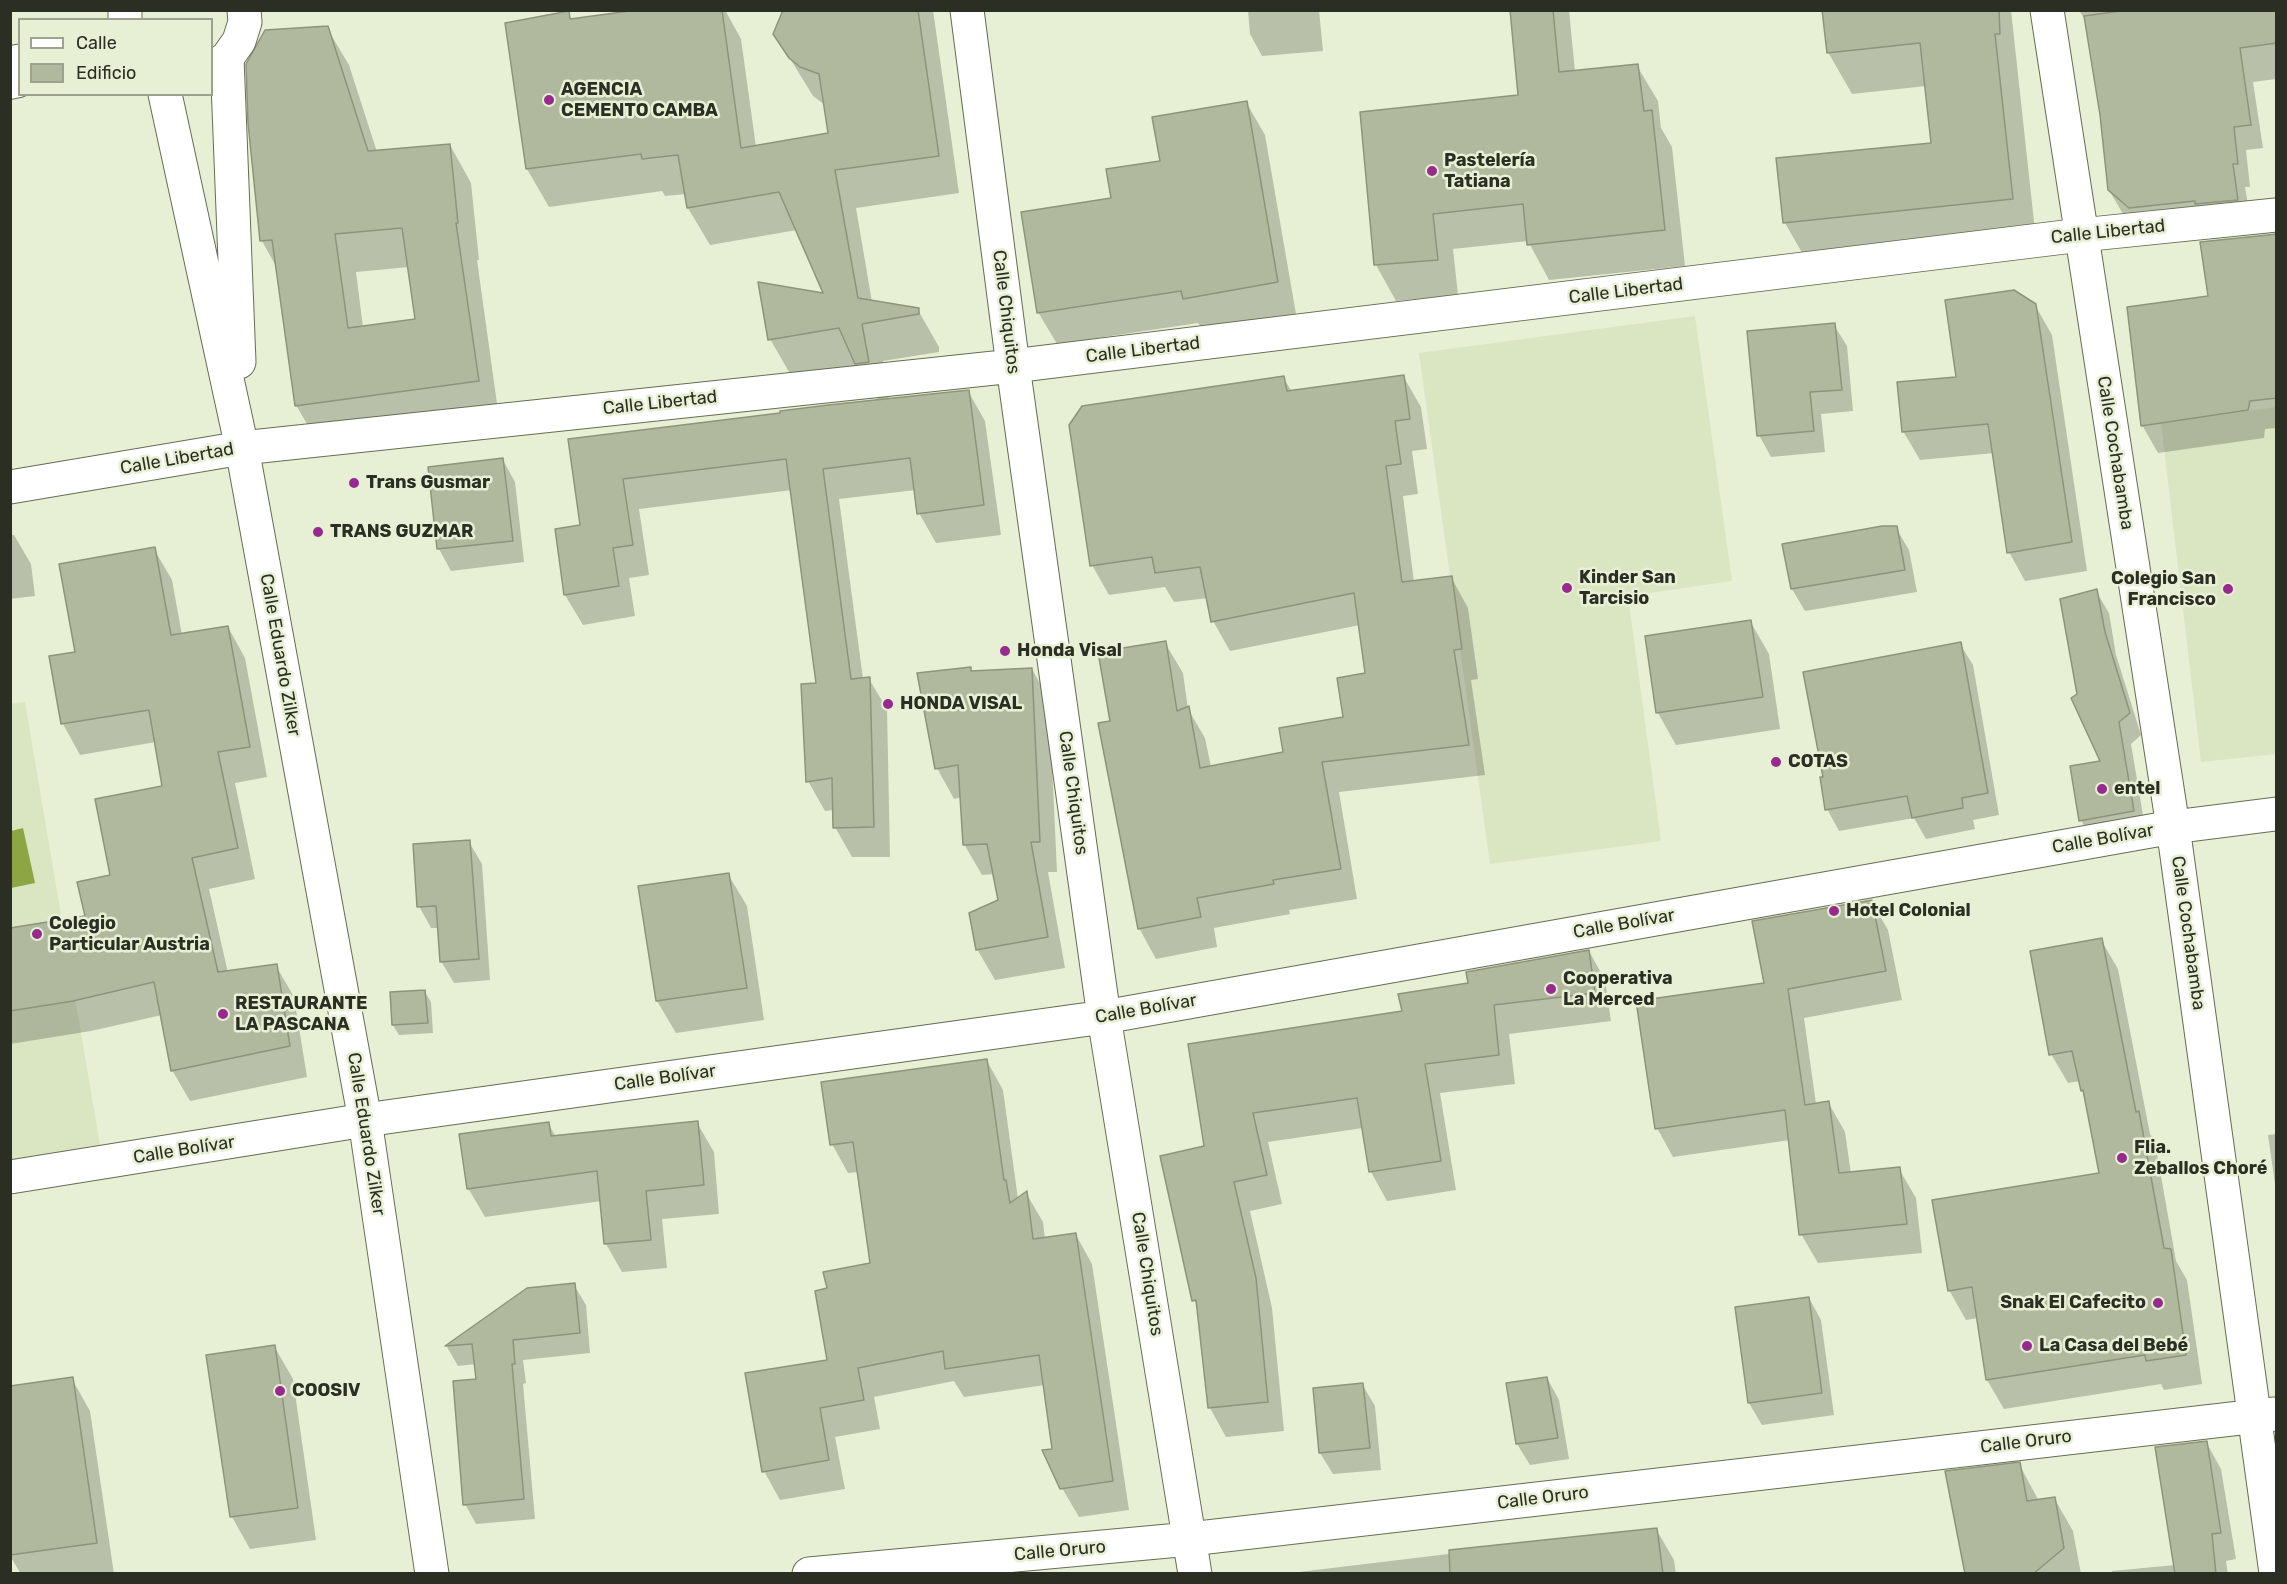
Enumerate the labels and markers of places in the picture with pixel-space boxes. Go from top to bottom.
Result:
place label: AGENCIA CEMENTO CAMBA [561,79,718,122]
marker: AGENCIA CEMENTO CAMBA [542,93,556,107]
place label: Pastelería Tatiana [1444,150,1535,192]
marker: Pastelería Tatiana [1425,164,1439,178]
place label: Trans Gusmar [366,472,490,494]
marker: Trans Gusmar [347,476,361,490]
place label: TRANS GUZMAR [330,521,473,543]
marker: TRANS GUZMAR [311,525,325,539]
place label: Kinder San Tarcisio [1579,567,1676,610]
place label: Colegio San Francisco [2111,568,2216,610]
marker: Kinder San Tarcisio [1560,581,1574,595]
marker: Colegio San Francisco [2221,582,2235,596]
place label: Honda Visal [1017,640,1122,662]
marker: Honda Visal [998,644,1012,658]
place label: HONDA VISAL [900,693,1022,715]
marker: HONDA VISAL [881,697,895,711]
place label: COTAS [1788,751,1848,773]
marker: COTAS [1769,755,1783,769]
place label: entel [2114,778,2160,800]
marker: entel [2095,782,2109,796]
place label: Hotel Colonial [1846,900,1971,922]
marker: Hotel Colonial [1827,904,1841,918]
place label: Colegio Particular Austria [49,913,210,956]
marker: Colegio Particular Austria [30,927,44,941]
place label: Cooperativa La Merced [1563,968,1673,1010]
marker: Cooperativa La Merced [1544,982,1558,996]
place label: RESTAURANTE LA PASCANA [235,993,368,1036]
marker: RESTAURANTE LA PASCANA [216,1007,230,1021]
place label: Flia. Zeballos Choré [2134,1137,2267,1180]
marker: Flia. Zeballos Choré [2115,1151,2129,1165]
place label: Snak El Cafecito [2000,1292,2146,1314]
marker: Snak El Cafecito [2151,1296,2165,1310]
place label: La Casa del Bebé [2039,1335,2188,1357]
marker: La Casa del Bebé [2020,1339,2034,1353]
place label: COOSIV [292,1380,361,1402]
marker: COOSIV [273,1384,287,1398]

